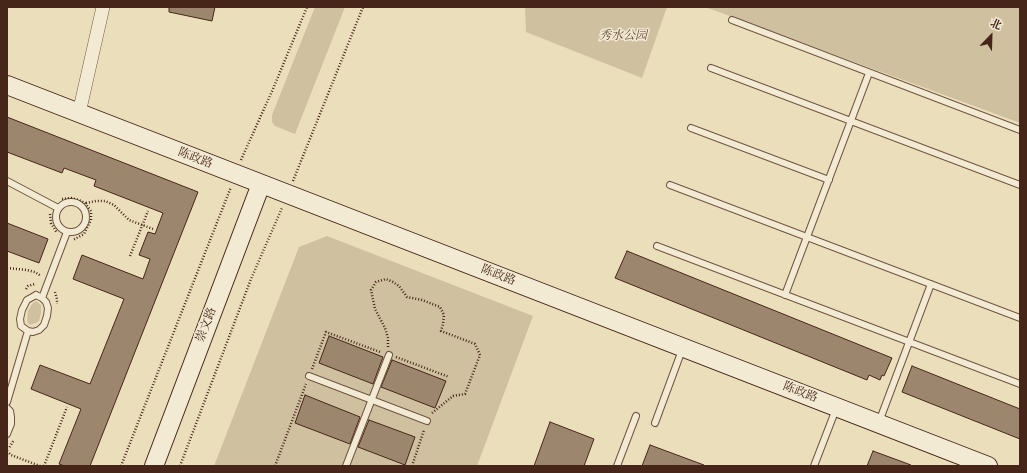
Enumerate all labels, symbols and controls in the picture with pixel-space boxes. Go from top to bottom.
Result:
north arrow [971,16,1011,56]
text: 北 [988,16,1003,34]
park label: 秀水公园 [599,30,647,44]
street label: 陈政路 [176,146,214,172]
street label: 陈政路 [479,263,517,289]
street label: 崇文路 [194,306,220,344]
street label: 陈政路 [781,380,819,406]

